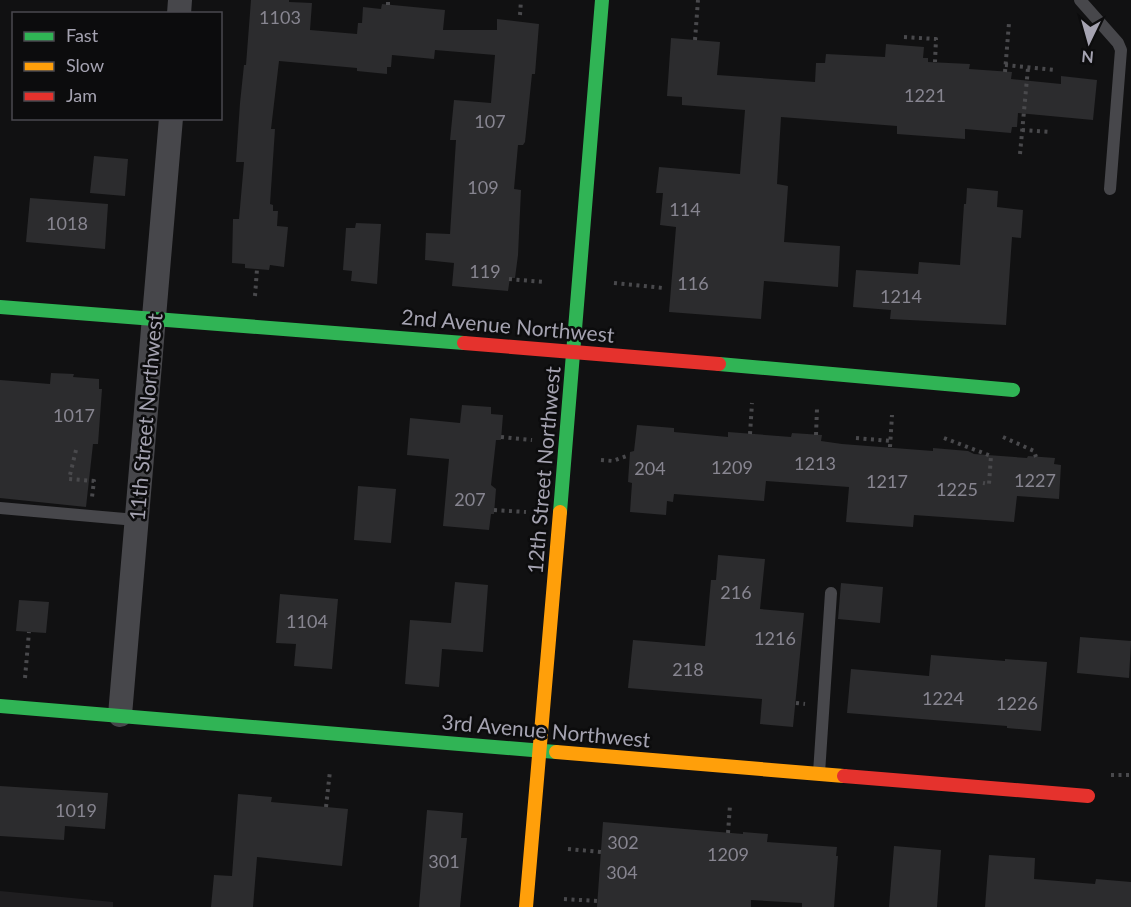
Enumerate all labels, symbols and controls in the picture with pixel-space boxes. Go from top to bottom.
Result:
house number: 1103 [259,6,301,28]
legend [12,12,222,120]
north arrow [1059,12,1119,72]
text: Fast [66,24,99,46]
text: N [1081,47,1095,67]
text: Slow [66,54,104,76]
text: Jam [66,84,97,106]
house number: 1221 [904,84,946,106]
house number: 107 [474,110,506,132]
house number: 109 [467,176,499,198]
house number: 114 [669,198,701,220]
house number: 1018 [46,212,88,234]
house number: 119 [469,260,501,282]
house number: 116 [677,272,709,294]
house number: 1214 [880,285,922,307]
street label: 2nd Avenue Northwest [400,303,616,347]
street label: 11th Street Northwest [123,312,167,522]
street label: 12th Street Northwest [521,365,565,575]
house number: 1017 [53,404,95,426]
house number: 1213 [794,452,836,474]
house number: 1209 [711,456,753,478]
house number: 204 [634,457,666,479]
house number: 1227 [1014,469,1056,491]
house number: 1217 [866,470,908,492]
house number: 1225 [936,478,978,500]
house number: 207 [454,488,486,510]
house number: 216 [720,581,752,603]
house number: 1104 [286,610,328,632]
house number: 1216 [754,627,796,649]
house number: 218 [672,658,704,680]
house number: 1224 [922,687,964,709]
house number: 1226 [996,692,1038,714]
street label: 3rd Avenue Northwest [441,708,652,752]
house number: 1019 [55,799,97,821]
house number: 302 [607,831,639,853]
house number: 1209 [707,843,749,865]
house number: 301 [428,850,460,872]
house number: 304 [606,861,638,883]

